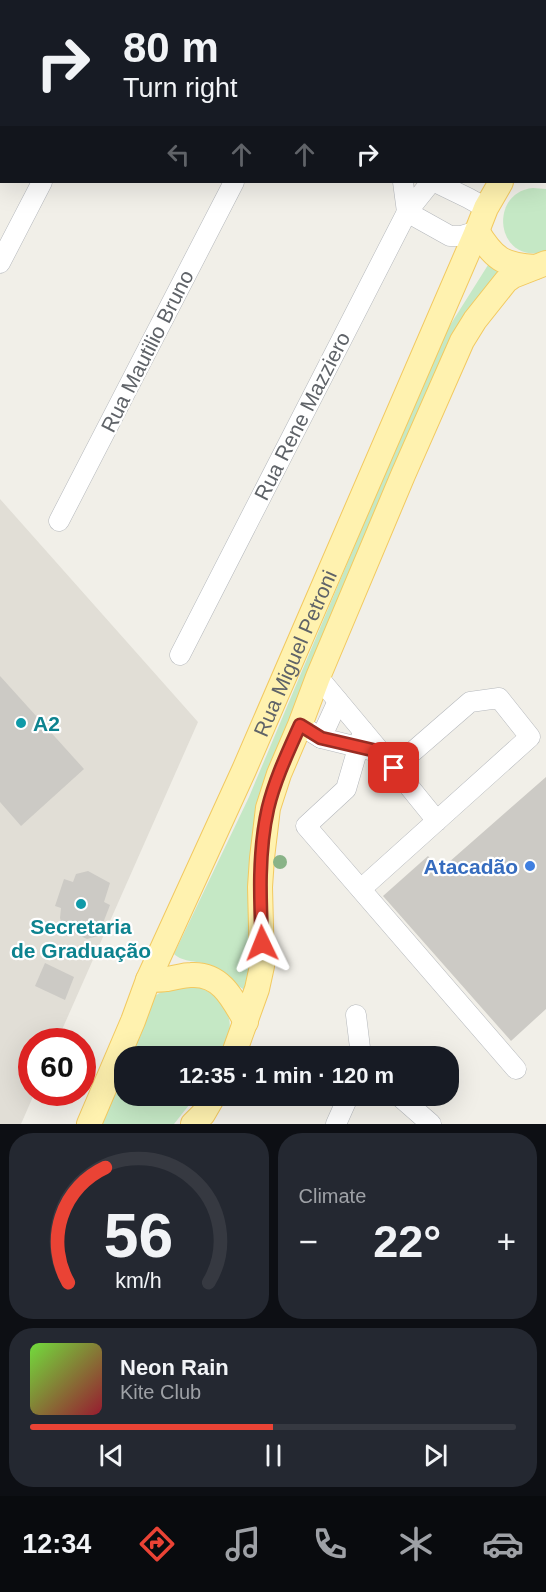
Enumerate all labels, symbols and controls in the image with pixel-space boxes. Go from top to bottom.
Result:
icon: right [24,24,102,102]
text: 80 m [123,24,219,71]
text: Turn right [123,73,238,103]
icon: left [162,138,195,171]
icon: ahead [225,138,258,171]
icon: ahead [288,138,321,171]
icon: right [351,138,384,171]
street label: Rua Mautilio Bruno [96,266,198,436]
street label: Rua Rene Mazziero [250,328,354,504]
street label: Rua Miguel Petroni [249,566,341,740]
place label: A2 [33,712,60,735]
marker: A2 [14,716,28,730]
pin [368,742,419,793]
icon: arrive [377,751,410,784]
place label: Atacadão [423,855,518,878]
marker: Atacadão [523,859,537,873]
marker: Secretaria de Graduação [74,897,88,911]
position arrow [230,911,294,975]
place label: Secretaria de Graduação [11,915,151,962]
speed limit sign: 60 [18,1028,96,1106]
text: 12:35 · 1 min · 120 m [179,1063,394,1088]
text: Climate [299,1185,366,1207]
text: 56 [104,1201,173,1270]
text: 22° [373,1216,441,1267]
text: − [299,1223,318,1260]
text: + [497,1223,516,1260]
text: km/h [116,1269,162,1293]
text: Neon Rain [120,1355,229,1380]
text: Kite Club [120,1381,201,1403]
icon: previous [95,1439,128,1472]
icon: pause [257,1439,290,1472]
icon: next [419,1439,452,1472]
icon: directions [136,1523,178,1565]
icon: music [222,1523,264,1565]
icon: phone [309,1523,351,1565]
icon: climate [395,1523,437,1565]
icon: car [482,1523,524,1565]
text: 12:34 [22,1529,91,1559]

